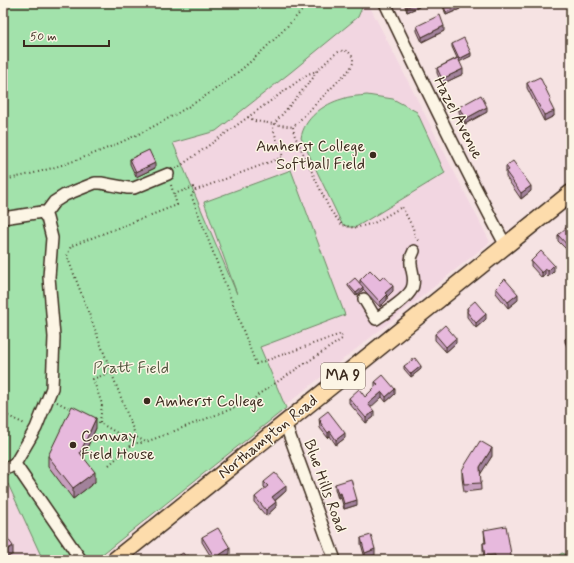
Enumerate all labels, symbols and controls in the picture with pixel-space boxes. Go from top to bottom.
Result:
scale bar [24,22,109,48]
text: 50 m [30,29,57,45]
street label: Hazel Avenue [428,73,488,163]
place label: Amherst College Softball Field [256,136,365,175]
marker: Amherst College Softball Field [368,150,378,160]
park label: Pratt Field [93,358,169,379]
road number: MA 9 [321,363,365,389]
street label: Northampton Road [214,390,322,484]
place label: Amherst College [155,391,265,412]
marker: Amherst College [142,396,152,406]
place label: Conway Field House [81,426,155,465]
street label: Blue Hills Road [298,437,352,535]
marker: Conway Field House [68,440,78,450]

